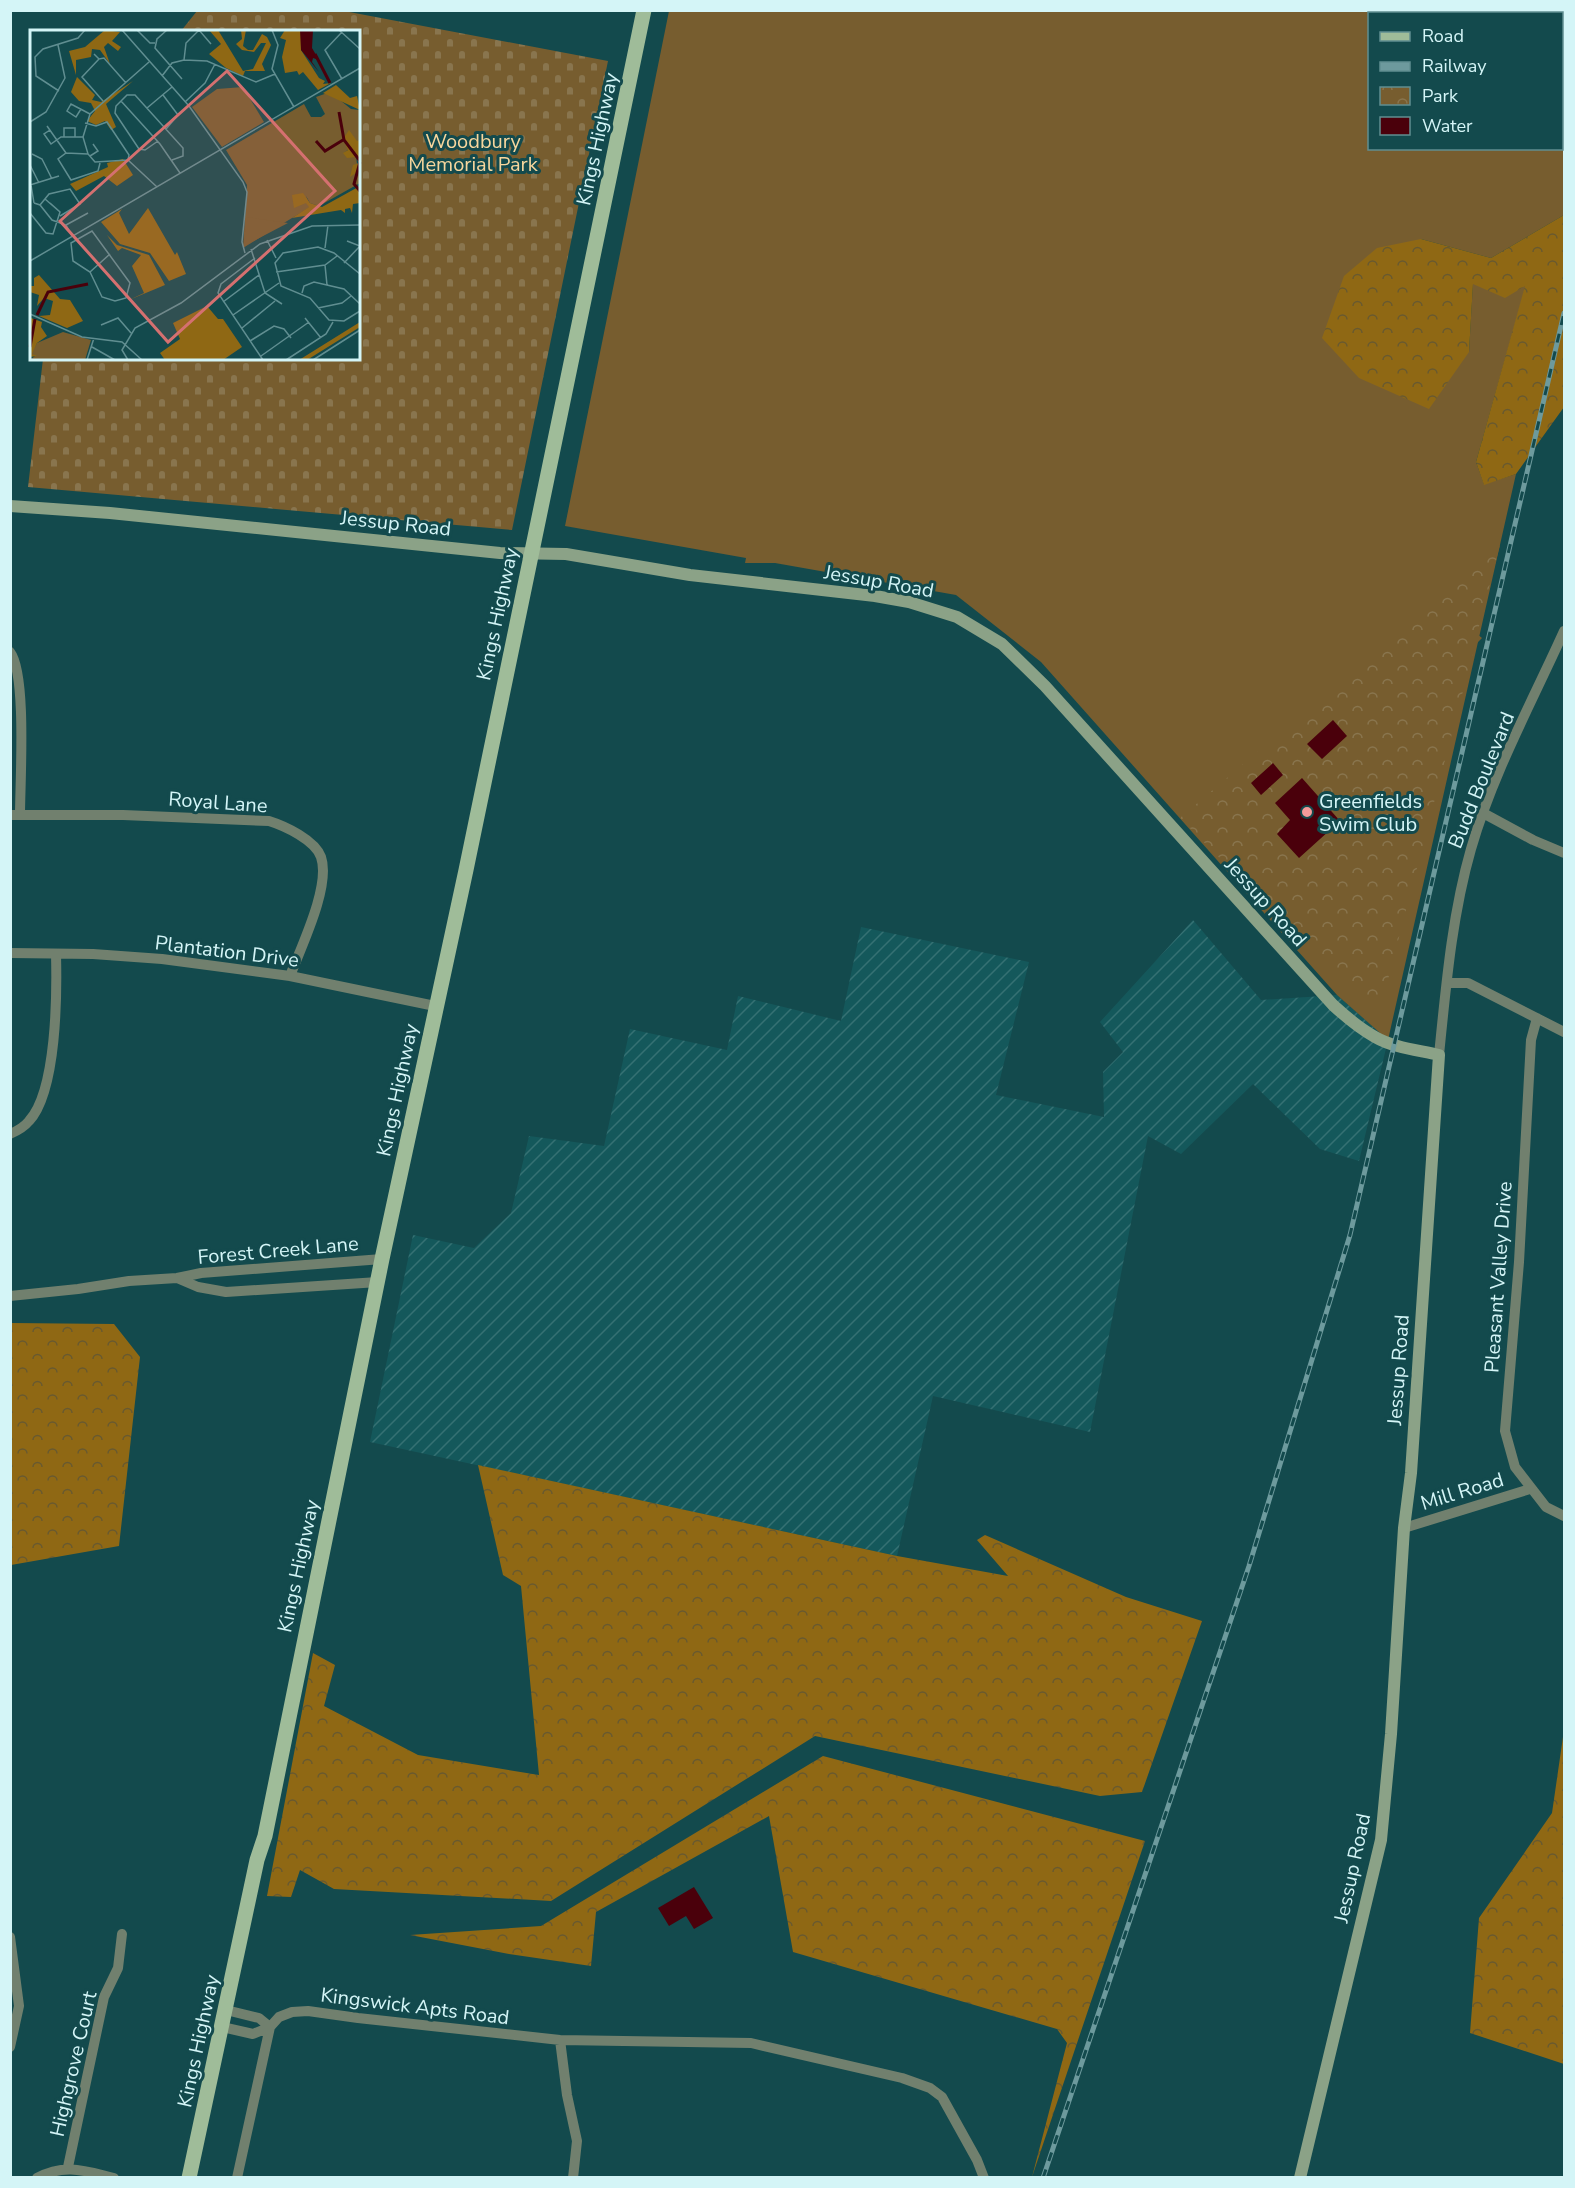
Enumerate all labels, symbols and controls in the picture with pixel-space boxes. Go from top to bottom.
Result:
legend [1368,12,1563,150]
text: Road [1422,24,1464,48]
inset map [30,30,360,360]
text: Railway [1422,54,1487,78]
street label: Kings Highway [570,69,625,208]
text: Park [1422,84,1459,108]
text: Water [1422,114,1473,138]
park label: Woodbury Memorial Park [408,128,539,178]
street label: Jessup Road [338,504,453,543]
street label: Kings Highway [470,544,525,683]
street label: Jessup Road [821,558,936,604]
street label: Budd Boulevard [1442,708,1521,852]
street label: Royal Lane [167,786,268,819]
place label: Greenfields Swim Club [1319,788,1422,838]
marker: Greenfields Swim Club [1300,805,1314,819]
street label: Jessup Road [1218,851,1313,953]
street label: Plantation Drive [153,929,300,974]
street label: Kings Highway [370,1020,425,1159]
street label: Pleasant Valley Drive [1478,1180,1519,1374]
street label: Forest Creek Lane [196,1230,360,1271]
street label: Jessup Road [1381,1314,1416,1427]
street label: Mill Road [1417,1466,1507,1517]
street label: Kings Highway [271,1496,326,1635]
street label: Jessup Road [1328,1811,1377,1926]
street label: Kings Highway [171,1971,226,2110]
street label: Kingswick Apts Road [319,1982,511,2031]
street label: Highgrove Court [44,1988,104,2139]

